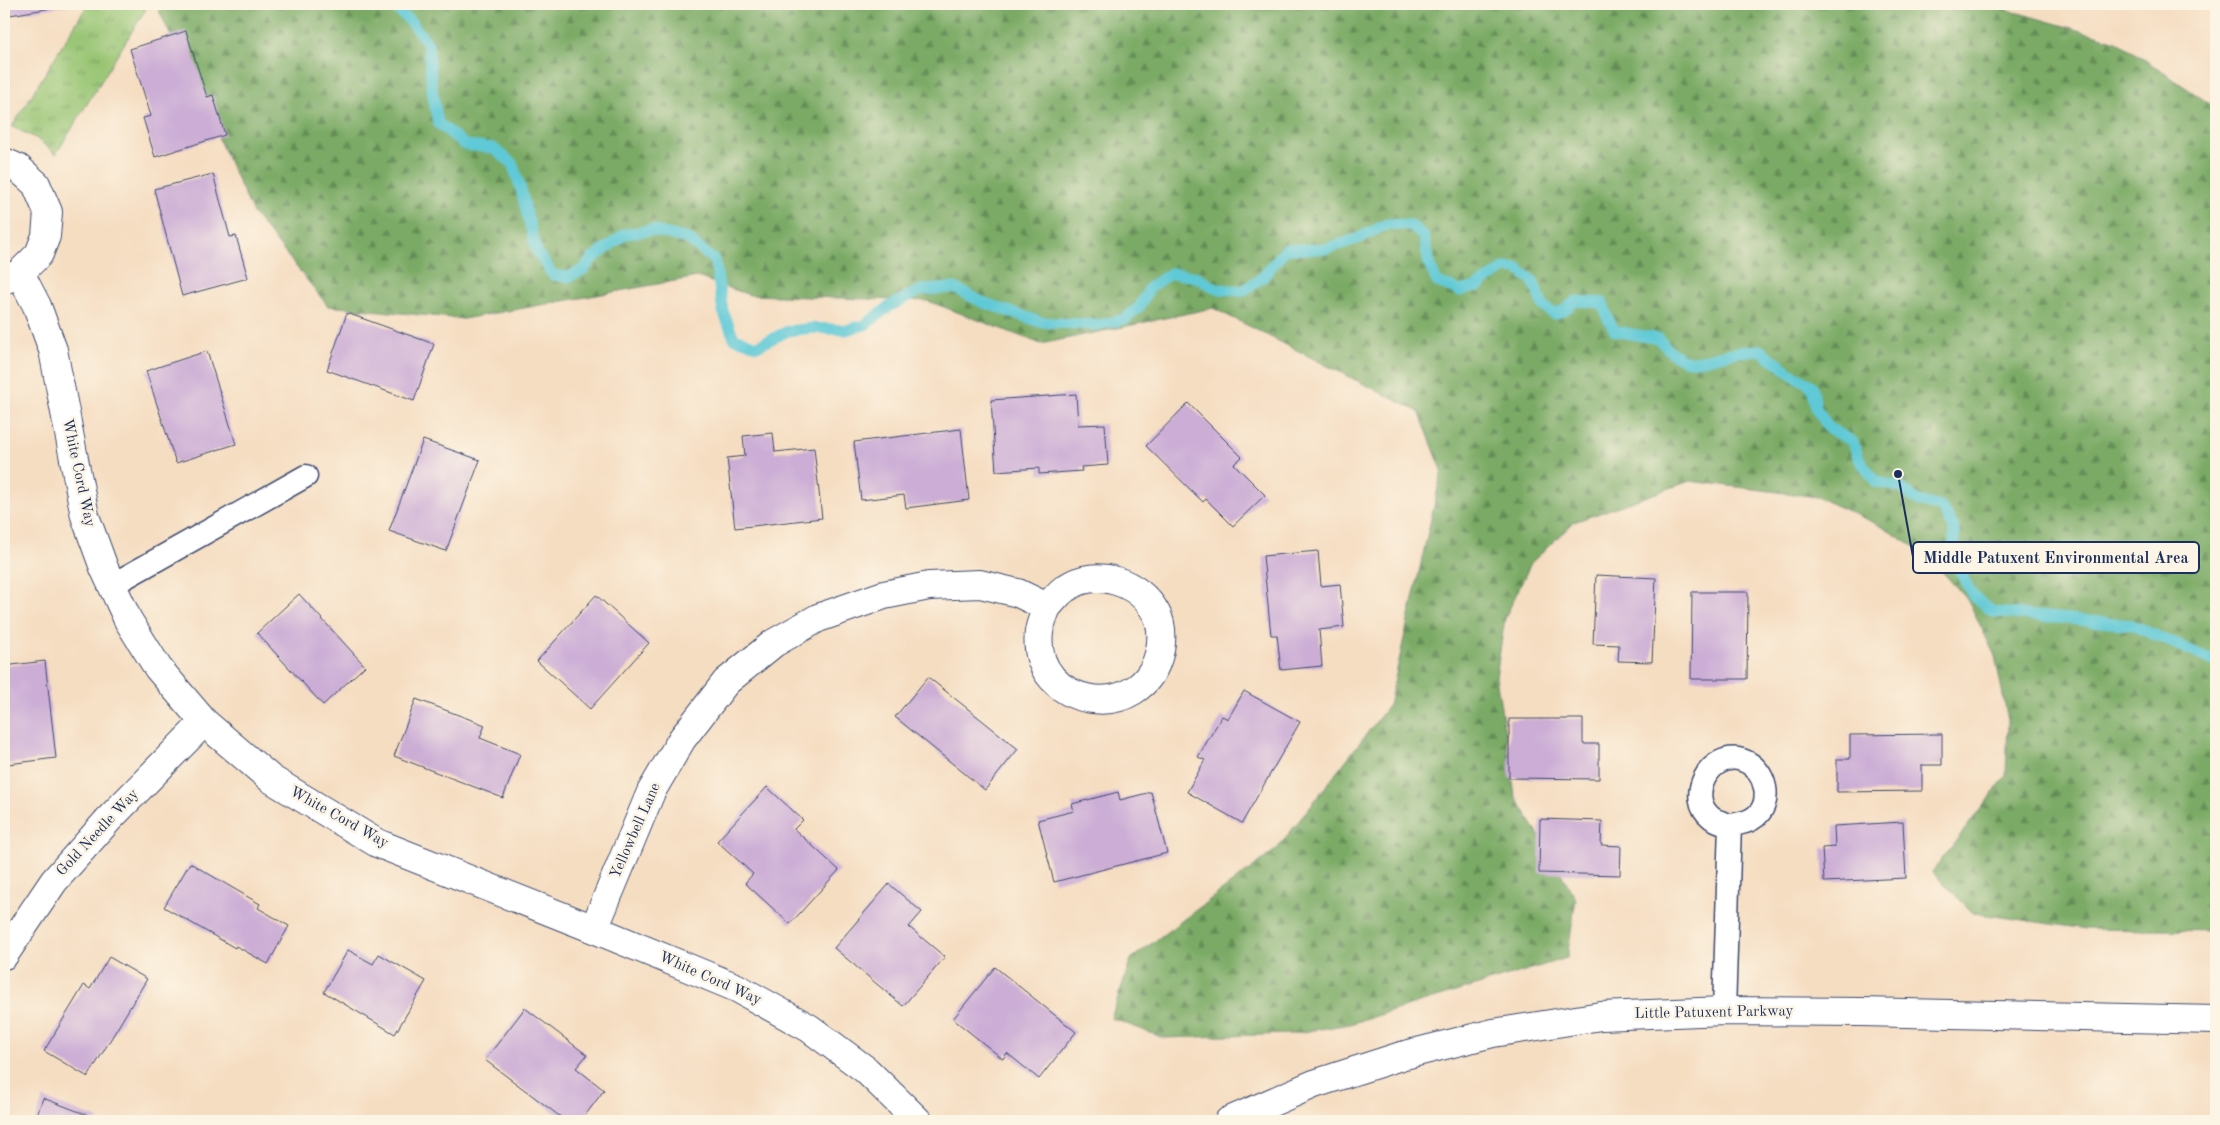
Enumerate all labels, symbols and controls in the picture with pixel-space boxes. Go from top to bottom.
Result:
street label: White Cord Way [59,418,97,528]
callout: Middle Patuxent Environmental Area [1913,542,2199,573]
text: Middle Patuxent Environmental Area [1923,551,2189,567]
street label: Yellowbell Lane [608,781,664,881]
street label: White Cord Way [287,785,391,851]
street label: Gold Needle Way [54,787,142,879]
street label: White Cord Way [657,950,763,1008]
street label: Little Patuxent Parkway [1634,1004,1794,1022]

